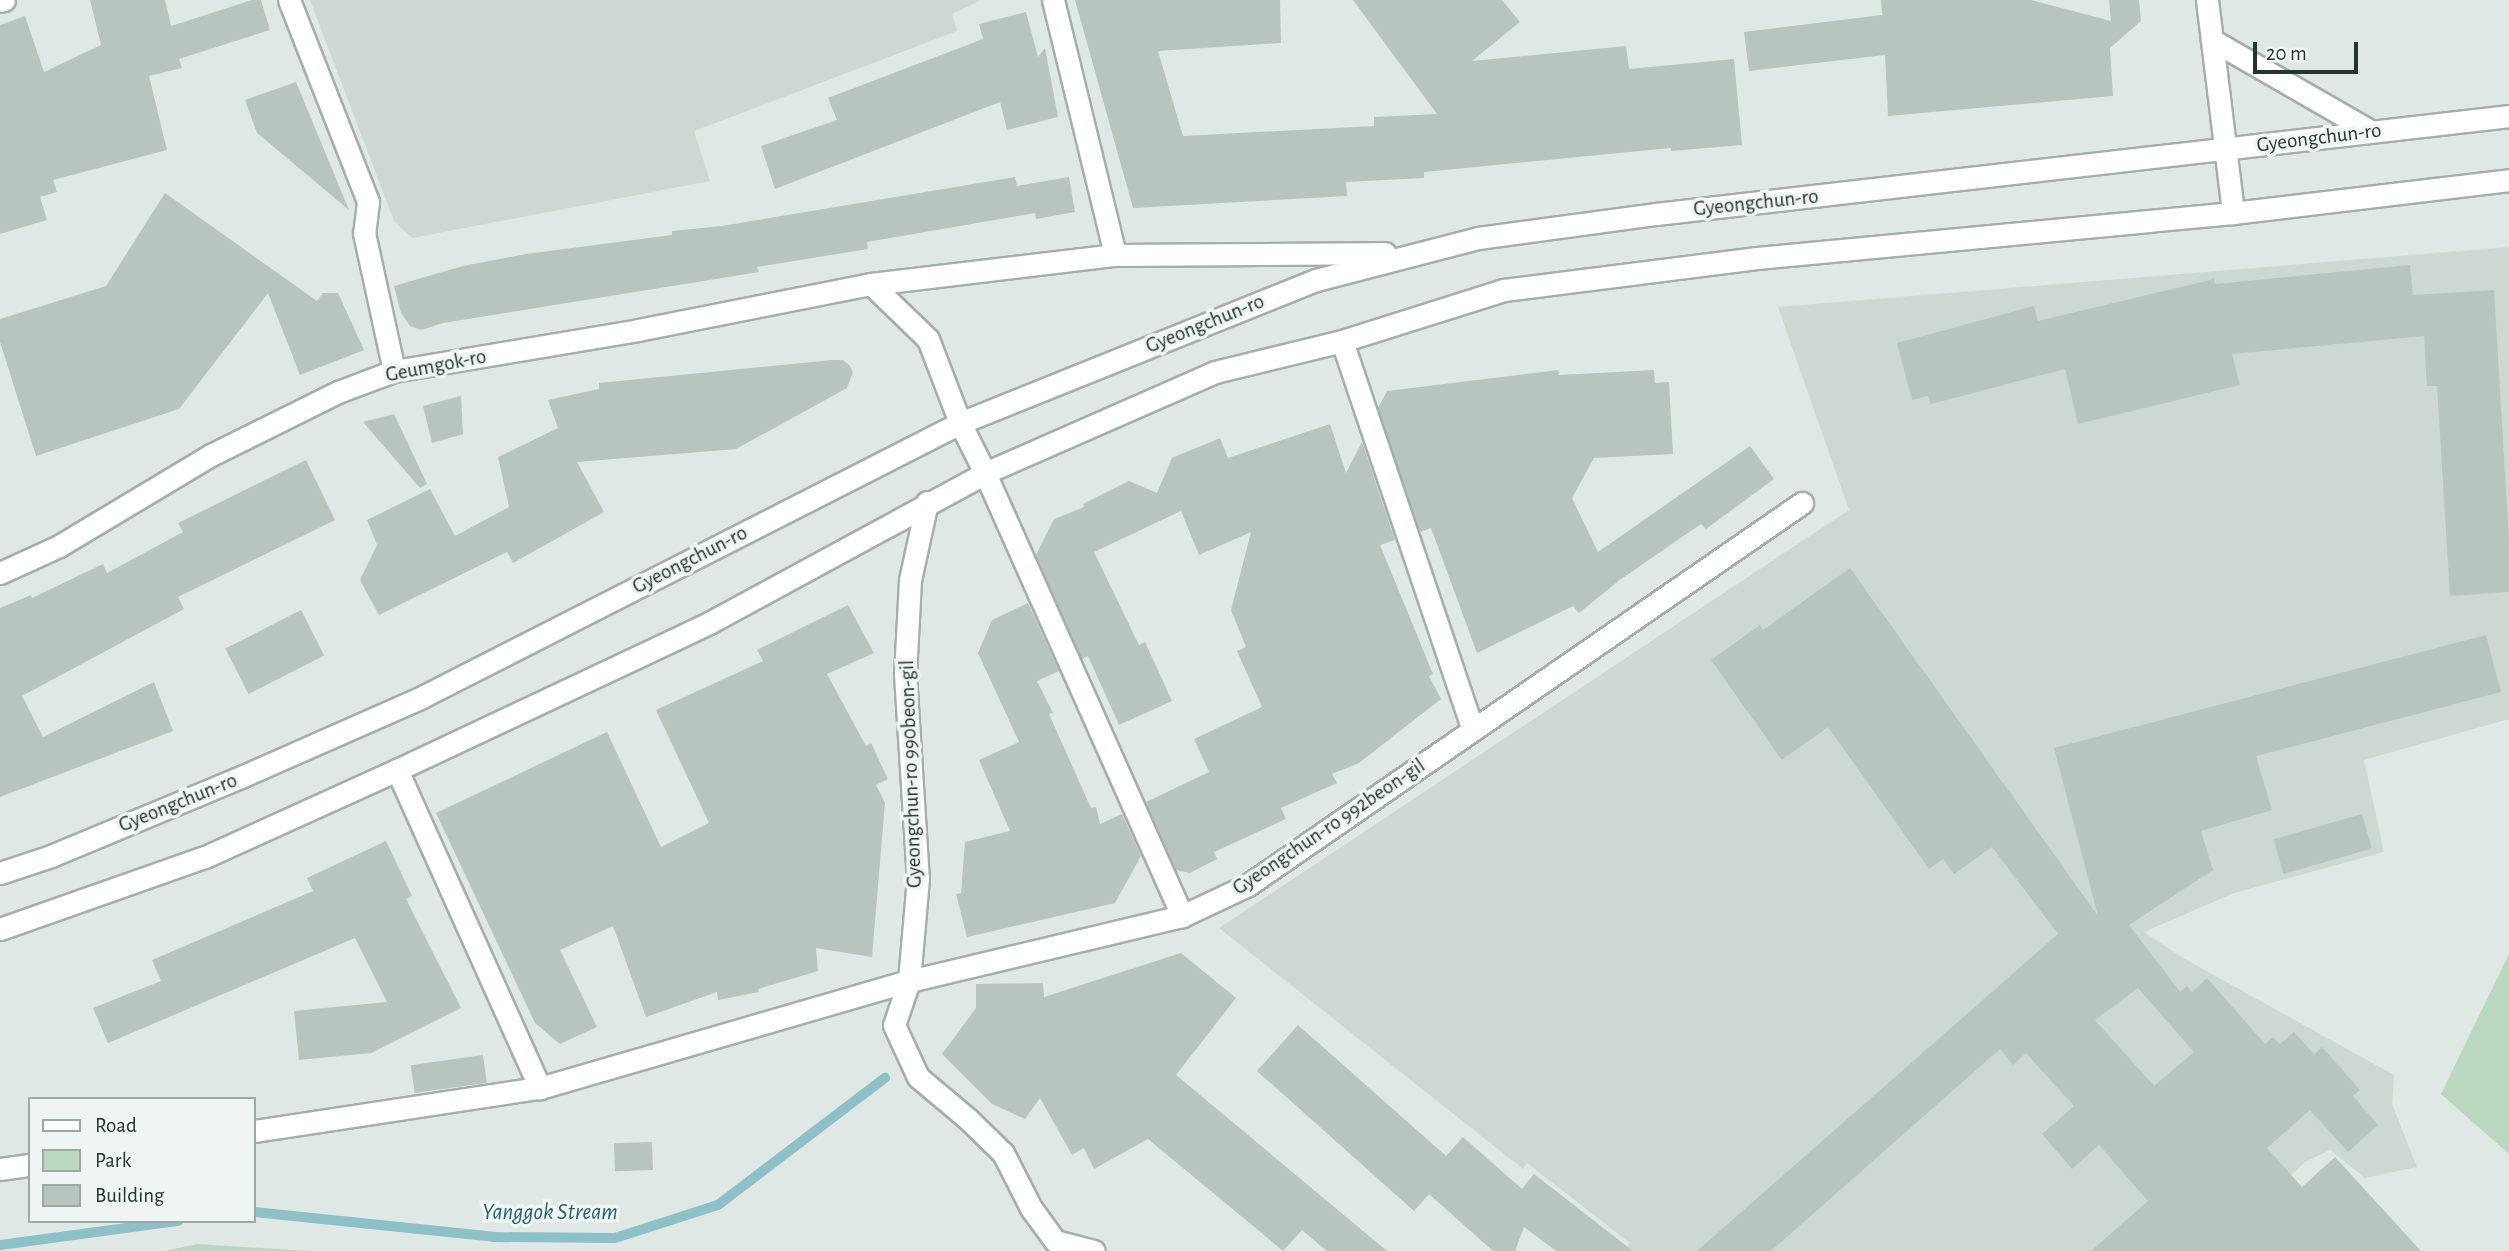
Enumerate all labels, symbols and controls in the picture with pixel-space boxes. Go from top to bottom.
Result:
scale bar [2257,28,2362,72]
text: 20 m [2266,43,2307,64]
street label: Gyeongchun-ro [2255,118,2383,158]
street label: Gyeongchun-ro [1692,184,1820,222]
street label: Gyeongchun-ro [1142,289,1268,359]
street label: Geumgok-ro [383,344,489,388]
street label: Gyeongchun-ro [628,520,752,600]
street label: Gyeongchun-ro 990beon-gil [894,660,928,888]
street label: Gyeongchun-ro 992beon-gil [1228,753,1430,901]
street label: Gyeongchun-ro [115,768,241,838]
legend [28,1097,256,1223]
text: Road [95,1115,137,1136]
text: Park [95,1150,131,1171]
text: Building [95,1185,164,1206]
water label: Yanggok Stream [482,1199,618,1227]

